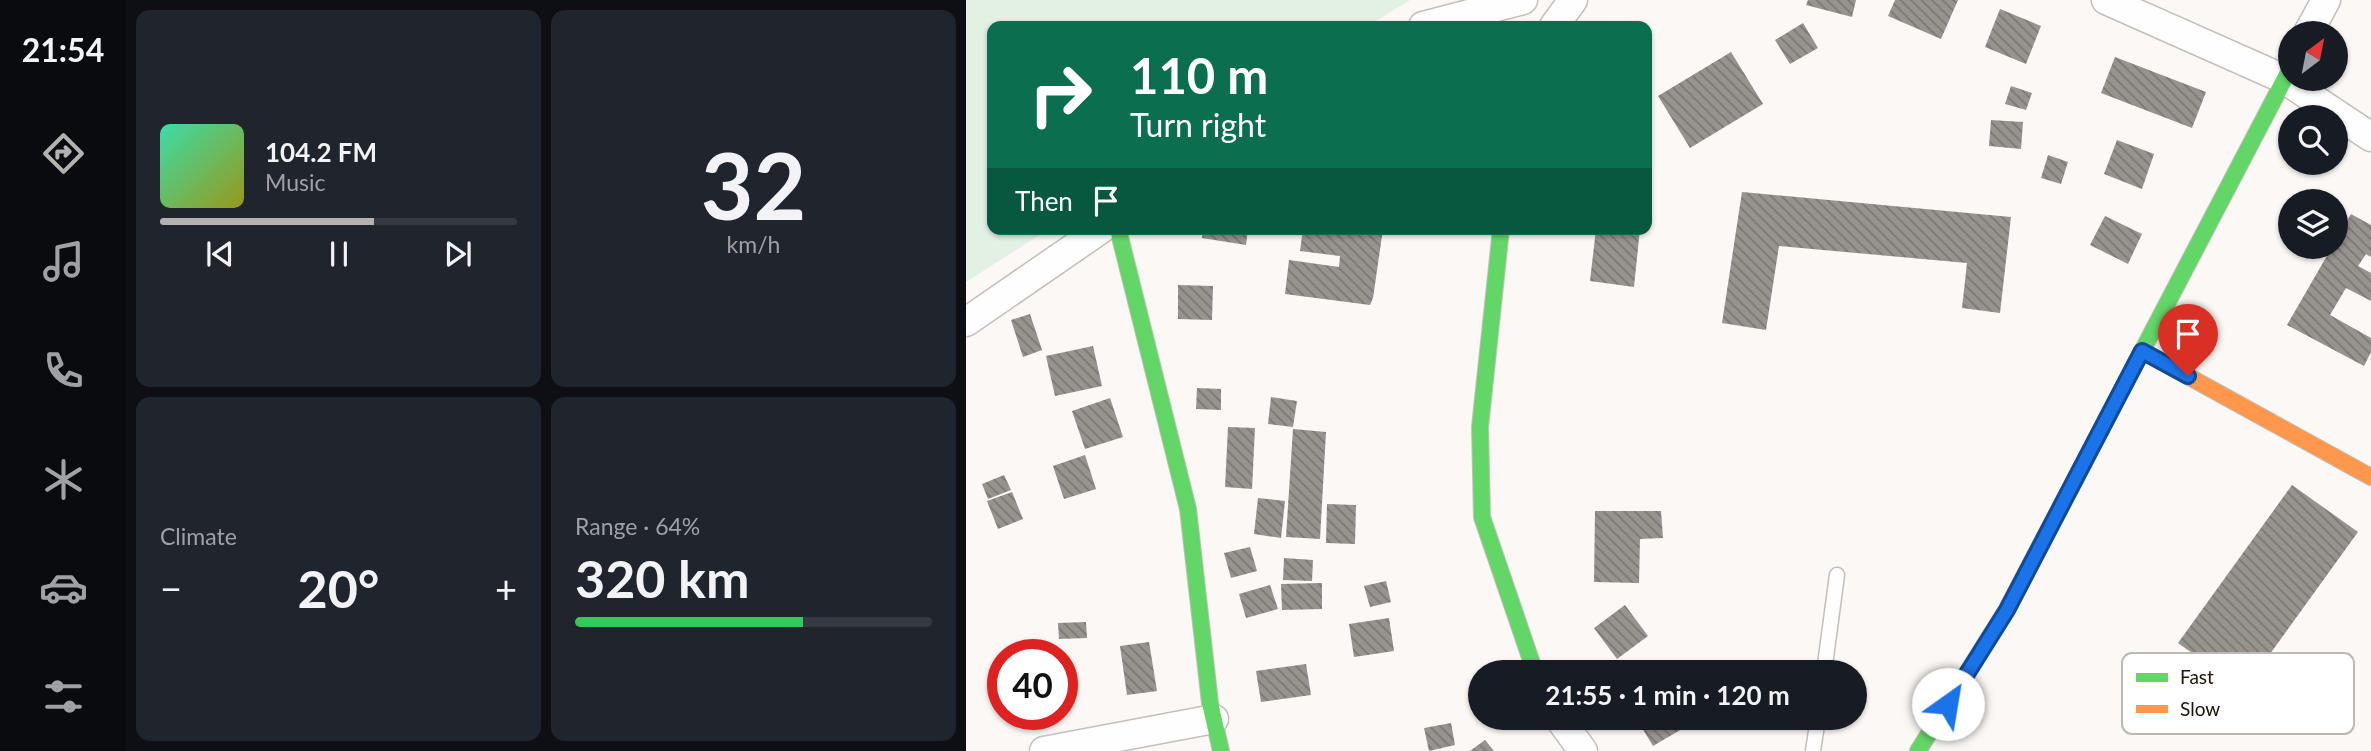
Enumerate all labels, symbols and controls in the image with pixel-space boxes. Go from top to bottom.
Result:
north arrow [2278,21,2348,91]
map controls [2278,21,2348,259]
text: 21:54 [22,30,104,69]
text: 110 m [1130,46,1268,104]
icon: right [1015,49,1106,140]
text: Turn right [1130,105,1266,144]
button: search [2278,105,2348,175]
icon: directions [39,129,88,178]
text: 32 [701,130,806,239]
text: 104.2 FM [265,136,377,168]
text: Music [265,168,325,196]
icon: arrive [1087,182,1125,220]
text: Then [1015,185,1073,217]
button: layers [2278,189,2348,259]
text: km/h [727,230,780,258]
icon: previous [201,235,239,273]
icon: pause [320,235,358,273]
icon: next [439,235,477,273]
icon: music [39,237,88,286]
pin [2158,304,2218,376]
icon: arrive [2169,315,2207,353]
icon: phone [39,346,88,395]
icon: climate [39,455,88,504]
text: Range · 64% [575,512,700,540]
text: Climate [160,522,237,550]
text: 320 km [575,547,749,609]
text: 20° [298,557,379,619]
icon: car [39,563,88,612]
text: − [160,565,182,611]
text: + [495,565,517,611]
speed limit sign: 40 [987,639,1078,730]
legend [2122,653,2354,734]
text: Fast [2180,665,2214,688]
position arrow [1911,667,1985,741]
icon: filters [39,672,88,721]
text: 21:55 · 1 min · 120 m [1545,679,1790,711]
text: Slow [2180,697,2220,720]

